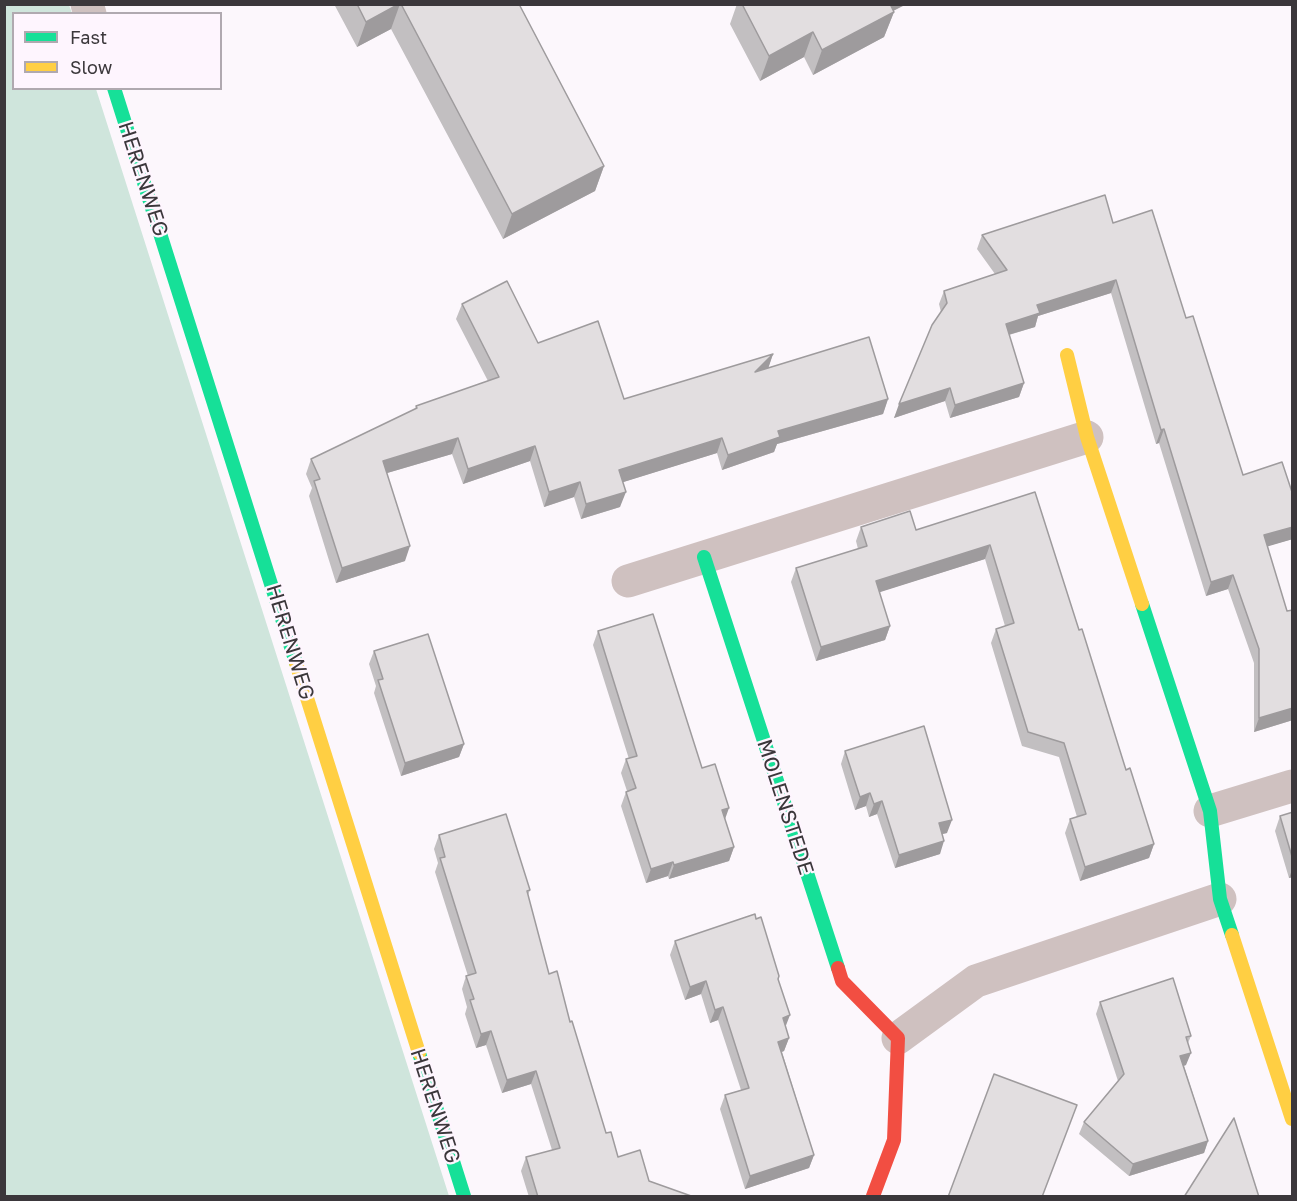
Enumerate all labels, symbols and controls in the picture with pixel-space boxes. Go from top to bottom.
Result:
legend [12,12,222,90]
text: Fast [70,26,107,48]
text: Slow [70,56,112,78]
street label: HERENWEG [113,118,173,240]
street label: HERENWEG [260,581,320,703]
street label: MOLENSTEDE [751,736,819,878]
street label: HERENWEG [405,1045,465,1167]

